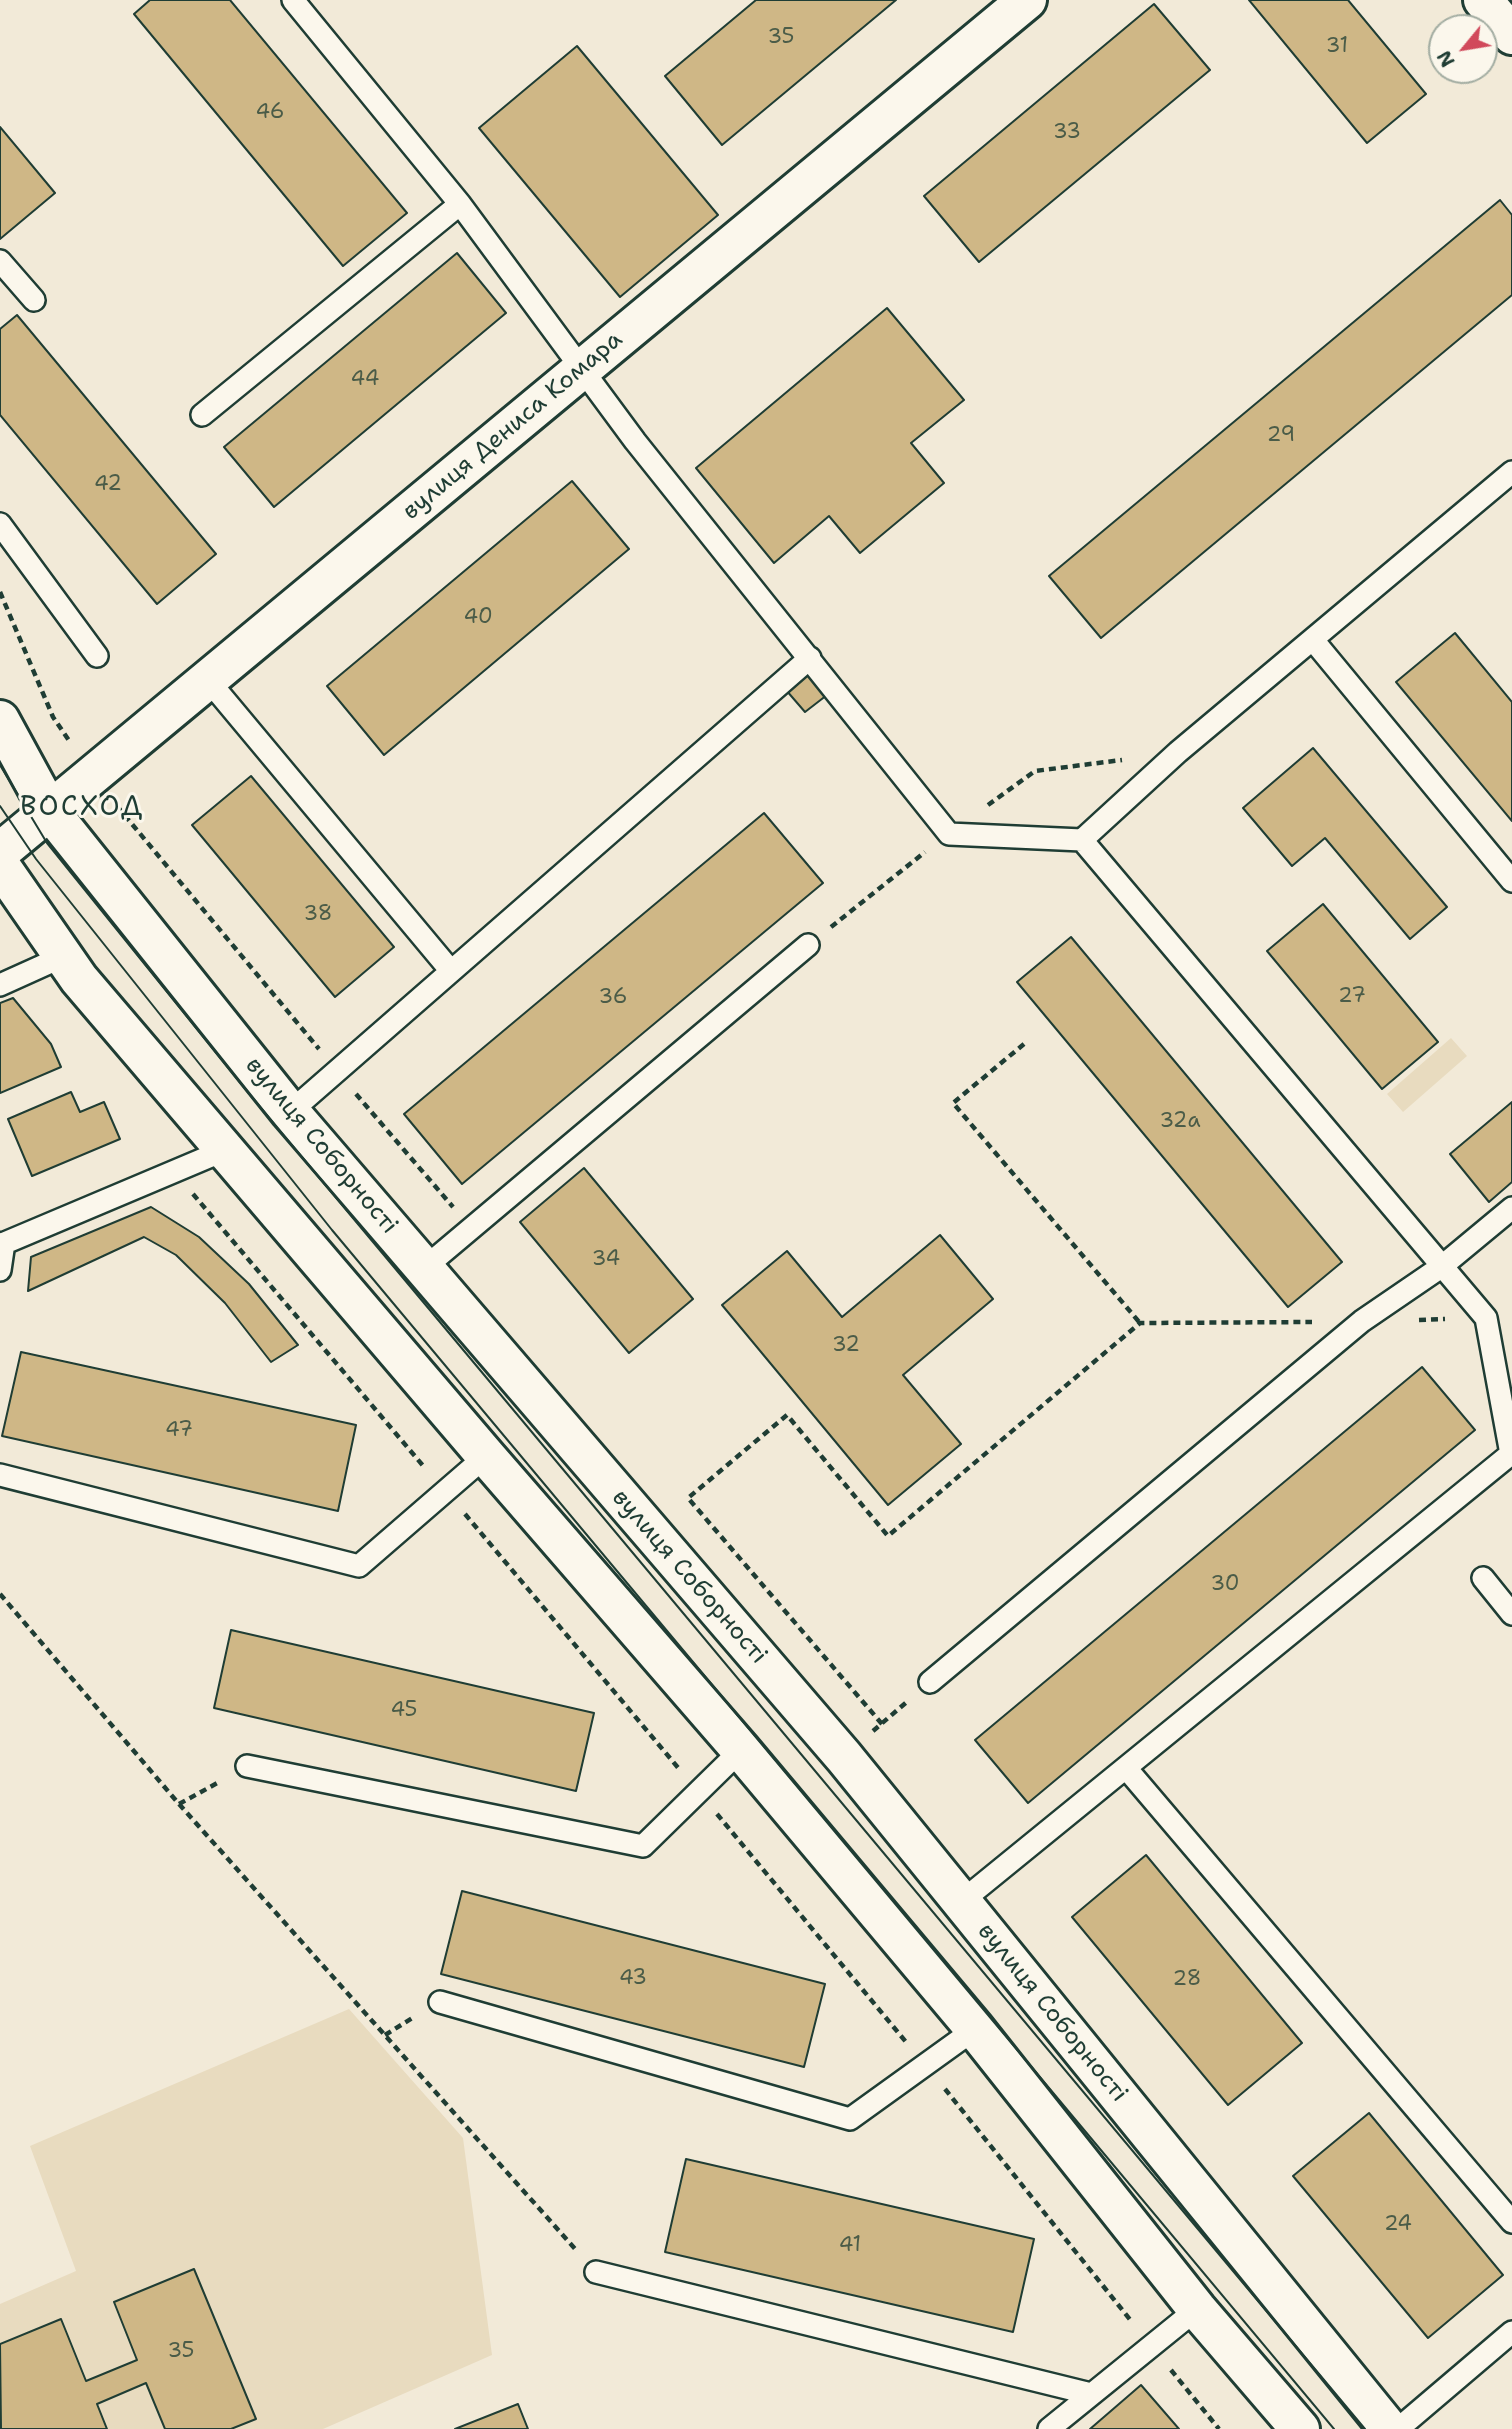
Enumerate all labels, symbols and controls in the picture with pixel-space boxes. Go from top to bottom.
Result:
north arrow [1428,14,1498,84]
house number: 35 [768,25,794,51]
house number: 31 [1326,34,1348,60]
text: N [1432,46,1461,72]
house number: 46 [256,100,284,126]
house number: 33 [1053,120,1081,146]
street label: вулиця Дениса Комара [397,326,629,526]
house number: 44 [351,367,379,393]
house number: 29 [1267,423,1295,449]
house number: 42 [94,472,122,498]
house number: 40 [463,605,493,631]
district label: ВОСХОД [21,791,143,825]
house number: 38 [304,902,332,928]
house number: 27 [1338,984,1366,1010]
house number: 36 [599,985,627,1011]
street label: вулиця Соборності [239,1052,403,1240]
house number: 32а [1159,1109,1201,1135]
house number: 34 [592,1247,620,1273]
house number: 32 [832,1333,860,1359]
house number: 47 [165,1418,193,1444]
street label: вулиця Соборності [605,1484,773,1670]
house number: 30 [1210,1572,1240,1598]
house number: 45 [391,1698,417,1724]
street label: вулиця Соборності [971,1918,1133,2108]
house number: 43 [619,1966,647,1992]
house number: 28 [1173,1967,1201,1993]
house number: 24 [1384,2212,1412,2238]
house number: 41 [839,2233,861,2259]
house number: 35 [168,2339,194,2365]

